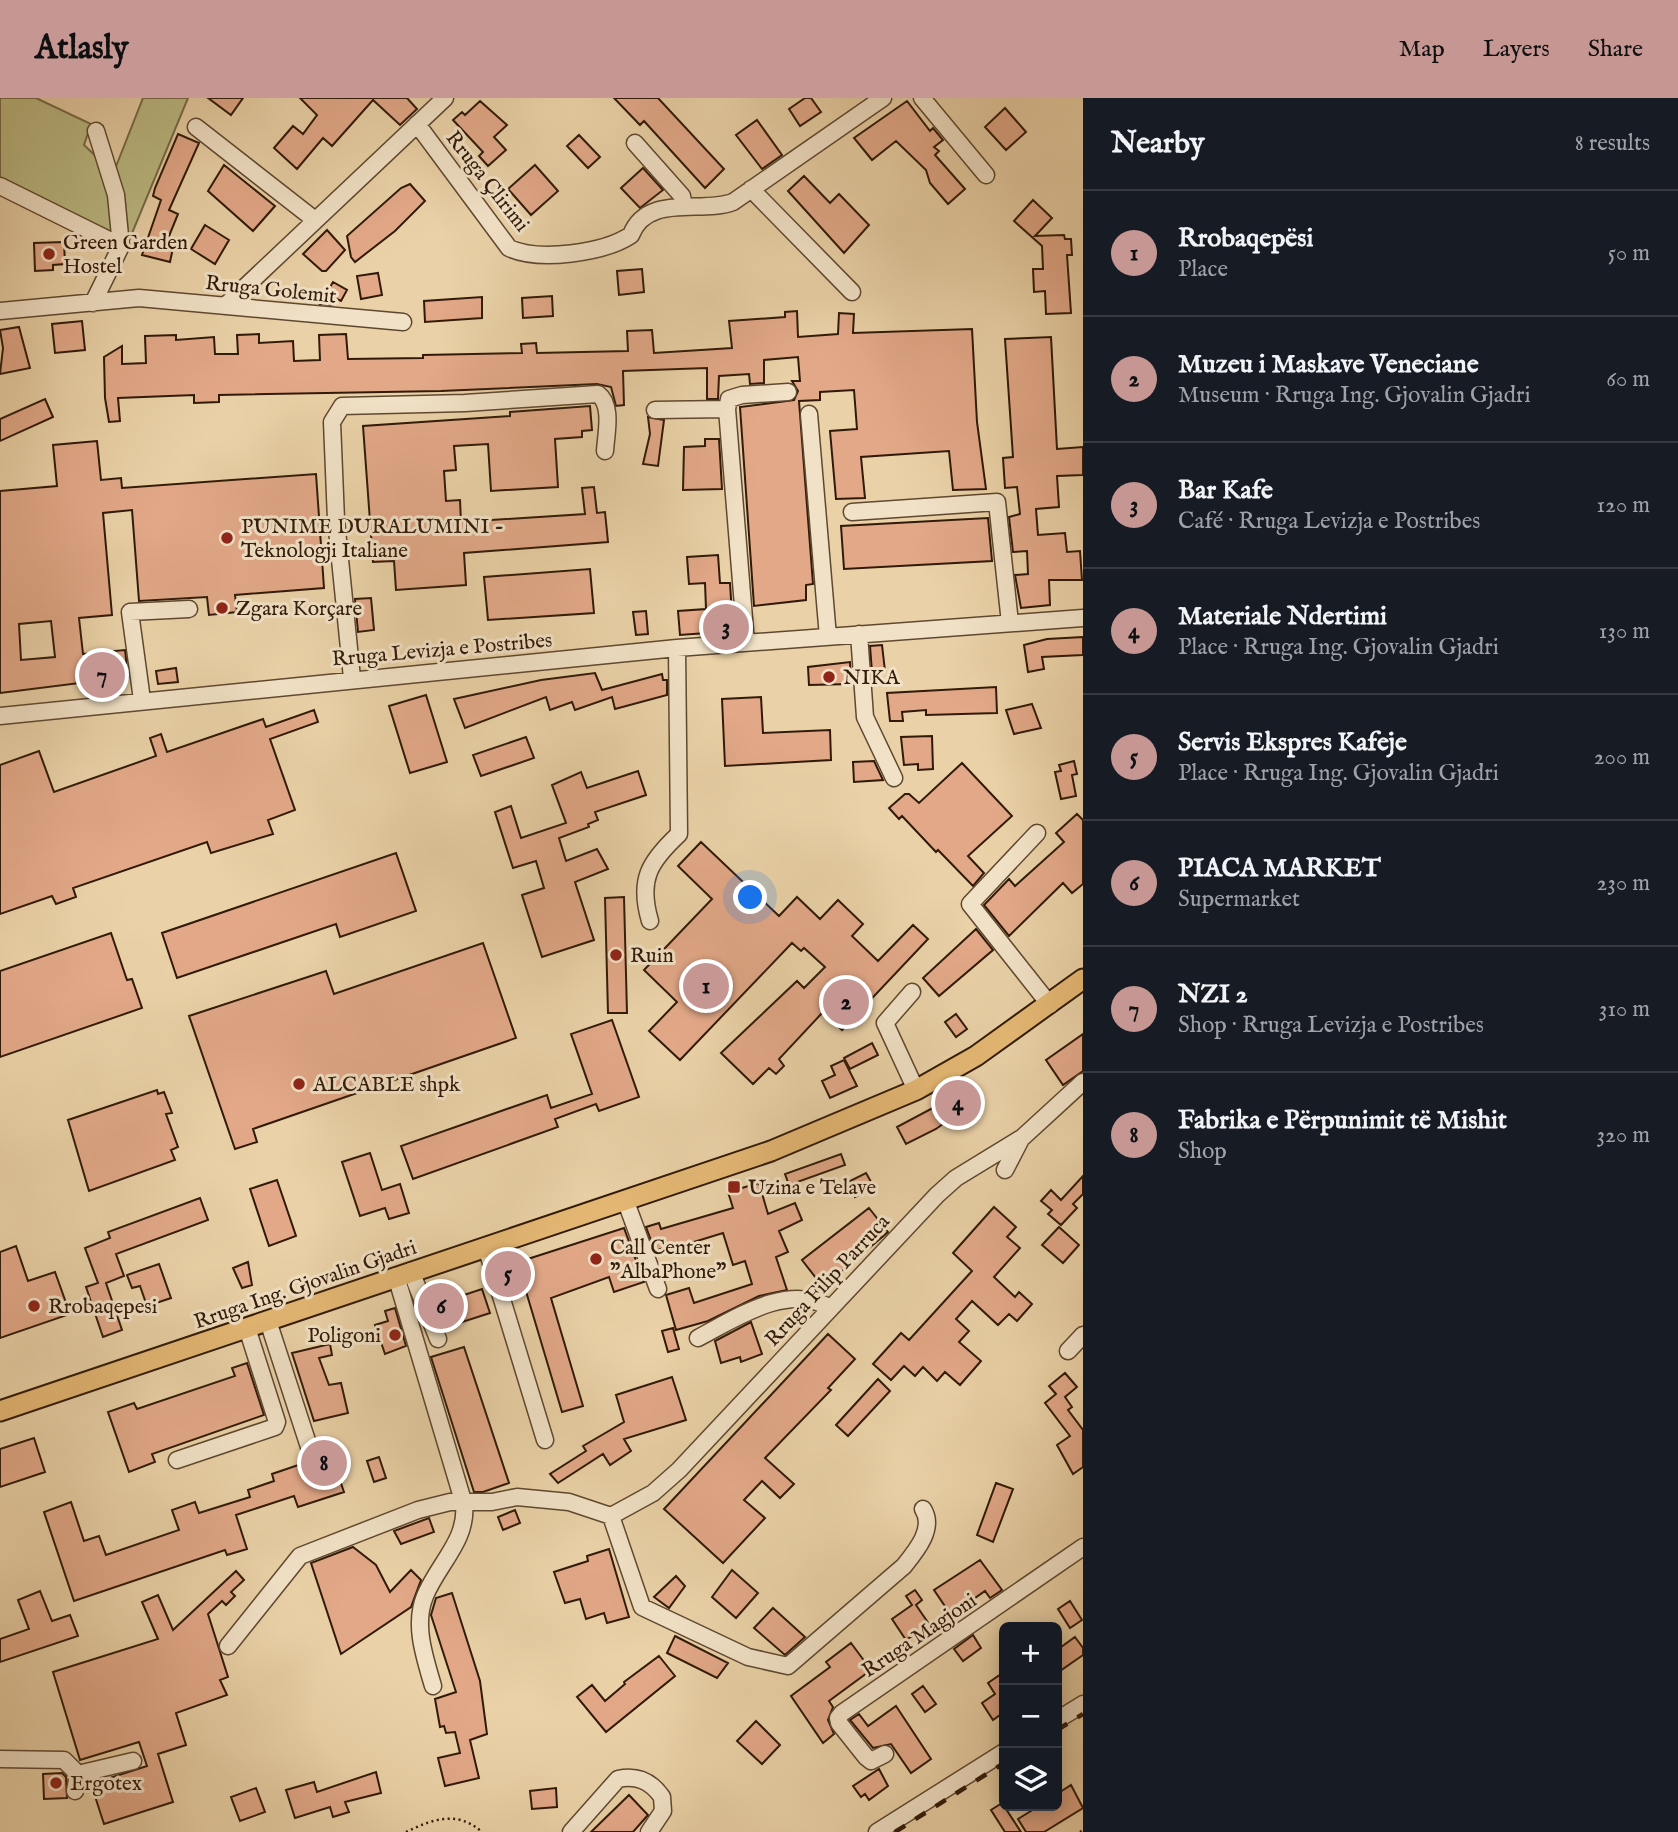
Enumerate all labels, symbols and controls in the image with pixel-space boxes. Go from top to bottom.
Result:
text: Atlasly [35,28,128,70]
text: Map [1399,34,1445,65]
text: Layers [1483,34,1550,65]
text: Share [1588,34,1643,65]
text: Nearby [1111,125,1204,163]
street label: Rruga Çlirimi [439,126,535,238]
text: 8 results [1575,129,1650,158]
text: Rrobaqepësi [1178,222,1313,255]
place label: Green Garden Hostel [63,230,188,281]
text: 1 [1130,239,1138,268]
text: 50 m [1608,239,1650,268]
marker: Green Garden Hostel [41,246,57,262]
text: Place [1178,255,1228,284]
street label: Rruga Golemit [204,270,338,311]
text: Muzeu i Maskave Veneciane [1178,348,1479,381]
text: 2 [1129,365,1139,394]
text: 60 m [1606,365,1650,394]
text: Museum · Rruga Ing. Gjovalin Gjadri [1178,381,1531,410]
text: Bar Kafe [1178,474,1273,507]
text: 3 [1130,491,1138,520]
text: 120 m [1597,491,1650,520]
text: Café · Rruga Levizja e Postribes [1178,507,1480,536]
place label: PUNIME DURALUMINI - Teknologji Italiane [241,514,504,565]
marker: PUNIME DURALUMINI - Teknologji Italiane [219,530,235,546]
place label: Zgara Korçare [236,596,362,623]
marker: Zgara Korçare [214,600,230,616]
text: Materiale Ndertimi [1178,600,1387,633]
pin: 3 [703,601,749,653]
text: 4 [1128,617,1140,646]
text: 130 m [1599,617,1650,646]
street label: Rruga Levizja e Postribes [331,627,553,674]
text: Place · Rruga Ing. Gjovalin Gjadri [1178,633,1499,662]
pin: 7 [79,649,125,701]
place label: NIKA [843,665,900,692]
marker: NIKA [821,669,837,685]
text: Servis Ekspres Kafeje [1178,726,1407,759]
text: 5 [1130,743,1138,772]
text: 200 m [1594,743,1650,772]
text: Place · Rruga Ing. Gjovalin Gjadri [1178,759,1499,788]
text: PIACA MARKET [1178,852,1381,885]
text: 6 [1129,869,1139,898]
text: 230 m [1597,869,1650,898]
your location [733,880,767,914]
text: Supermarket [1178,885,1300,914]
place label: Ruin [630,943,674,970]
marker: Ruin [608,947,624,963]
pin: 1 [683,960,729,1012]
pin: 2 [823,976,869,1028]
text: NZI 2 [1178,978,1248,1011]
text: 7 [1129,995,1139,1024]
text: 310 m [1599,995,1650,1024]
text: Shop · Rruga Levizja e Postribes [1178,1011,1484,1040]
place label: ALCABLE shpk [312,1072,461,1099]
marker: ALCABLE shpk [291,1076,307,1092]
pin: 4 [935,1077,981,1129]
text: Fabrika e Përpunimit të Mishit [1178,1104,1507,1137]
text: 8 [1129,1121,1139,1150]
text: 320 m [1597,1121,1650,1150]
text: Shop [1178,1137,1227,1166]
place label: Uzina e Telave [748,1175,877,1202]
marker: Uzina e Telave [726,1179,742,1195]
street label: Rruga Filip Parruca [760,1209,897,1353]
street label: Rruga Ing. Gjovalin Gjadri [191,1235,420,1336]
place label: Call Center "AlbaPhone" [610,1235,727,1286]
pin: 5 [485,1248,531,1300]
marker: Call Center "AlbaPhone" [588,1251,604,1267]
pin: 6 [418,1280,464,1332]
place label: Rrobaqepesi [48,1294,157,1321]
marker: Rrobaqepesi [26,1298,42,1314]
place label: Poligoni [307,1323,381,1350]
marker: Poligoni [387,1327,403,1343]
pin: 8 [301,1437,347,1489]
street label: Rruga Magjoni [857,1588,982,1685]
map controls [999,1622,1062,1811]
button: + [999,1622,1062,1685]
button: − [999,1685,1062,1748]
button: layers [999,1748,1062,1811]
place label: Ergotex [70,1771,142,1798]
marker: Ergotex [48,1775,64,1791]

